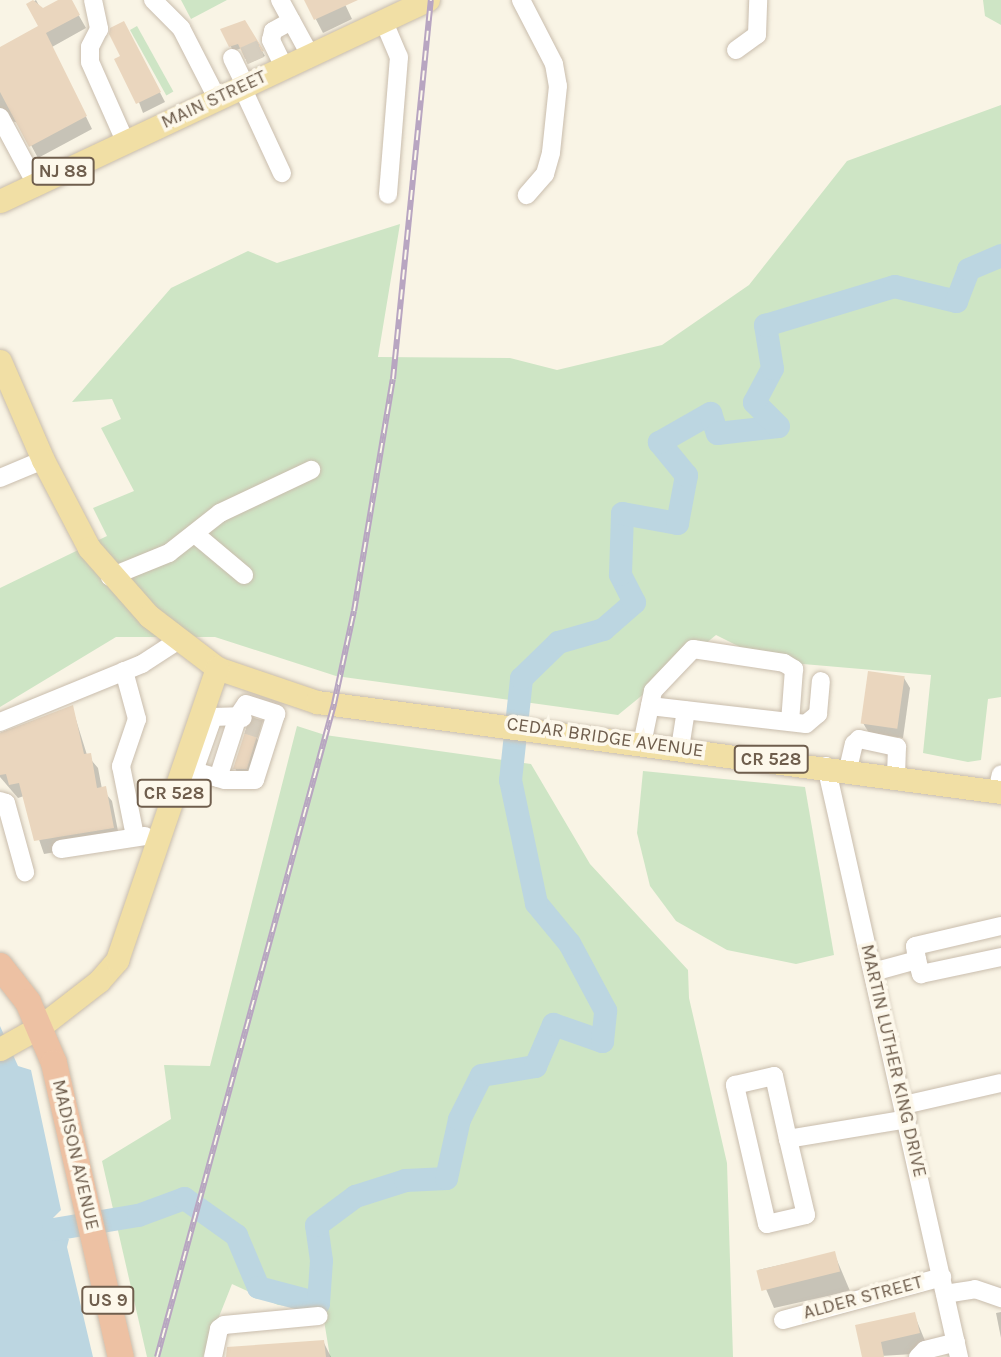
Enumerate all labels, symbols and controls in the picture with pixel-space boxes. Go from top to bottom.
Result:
street label: MAIN STREET [158,66,270,134]
road number: NJ 88 [32,156,94,186]
street label: CEDAR BRIDGE AVENUE [505,713,705,763]
road number: CR 528 [732,744,810,774]
road number: CR 528 [136,778,212,808]
street label: MARTIN LUTHER KING DRIVE [855,942,931,1180]
street label: MADISON AVENUE [47,1077,103,1233]
street label: ALDER STREET [801,1271,925,1325]
road number: US 9 [80,1286,136,1315]

